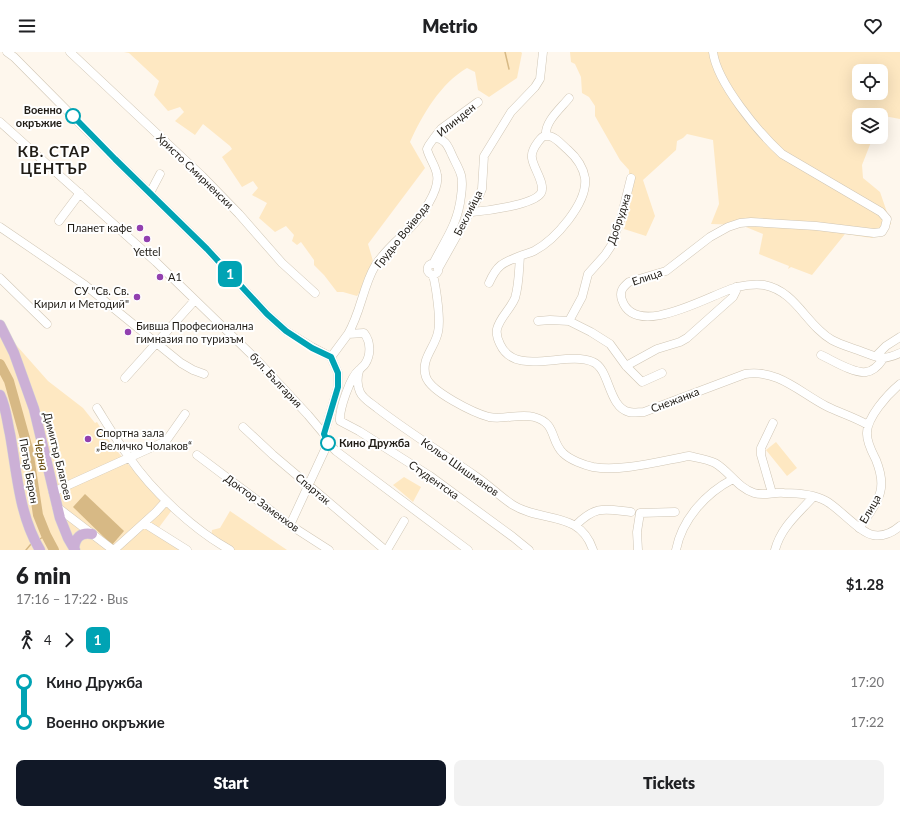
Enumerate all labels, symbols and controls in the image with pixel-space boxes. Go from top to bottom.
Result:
icon: menu [16,15,38,37]
text: Metrio [422,15,478,37]
icon: heart [862,15,884,37]
map controls [852,64,888,144]
button: locate [852,64,888,100]
street label: Илинден [434,100,478,139]
place label: Военно окръжие [16,103,62,129]
marker: Военно окръжие [65,108,81,124]
button: layers [852,108,888,144]
street label: Христо Смирненски [154,130,237,211]
district label: КВ. СТАР ЦЕНТЪР [17,142,91,177]
street label: Беклийца [451,188,485,238]
street label: Добруджа [604,192,633,246]
street label: Грудьо Войвода [371,199,432,270]
place label: Планет кафе [67,221,132,234]
marker: Планет кафе [135,223,145,233]
marker: Yettel [142,234,152,244]
place label: Yettel [133,245,161,258]
line badge: 1 [217,261,243,287]
text: 1 [226,265,234,282]
street label: Елица [630,265,664,288]
place label: A1 [168,270,182,283]
marker: A1 [155,272,165,282]
place label: СУ "Св. Св. Кирил и Методий" [34,284,129,310]
marker: СУ "Св. Св. Кирил и Методий" [132,292,142,302]
place label: Бивша Професионална гимназия по туризъм [136,319,253,345]
marker: Бивша Професионална гимназия по туризъм [123,327,133,337]
street label: бул. България [248,349,305,410]
street label: Снежанка [649,384,701,415]
street label: Димитър Благоев [41,410,76,501]
place label: Спортна зала „Величко Чолаков“ [96,426,192,452]
marker: Спортна зала „Величко Чолаков“ [83,434,93,444]
marker: Кино Дружба [320,435,336,451]
street label: Кольо Шишманов [419,435,502,498]
place label: Кино Дружба [339,436,410,449]
street label: Петър Берон [17,437,42,504]
water label: Черна [31,438,52,472]
street label: Студентска [407,458,462,502]
street label: Спартак [293,470,334,507]
street label: Доктор Заменхов [222,471,302,534]
street label: Елица [856,492,883,526]
text: 6 min [16,562,71,589]
text: $1.28 [846,575,884,593]
text: 17:16 – 17:22 · Bus [16,591,128,607]
icon: walk [16,629,38,651]
icon: forward [58,629,80,651]
text: 1 [94,631,102,648]
text: 4 [44,632,52,648]
text: Кино Дружба [46,673,143,691]
text: 17:20 [851,674,884,690]
text: Военно окръжие [46,713,165,731]
text: 17:22 [851,714,884,730]
button: Start [16,760,446,806]
button: Tickets [454,760,884,806]

